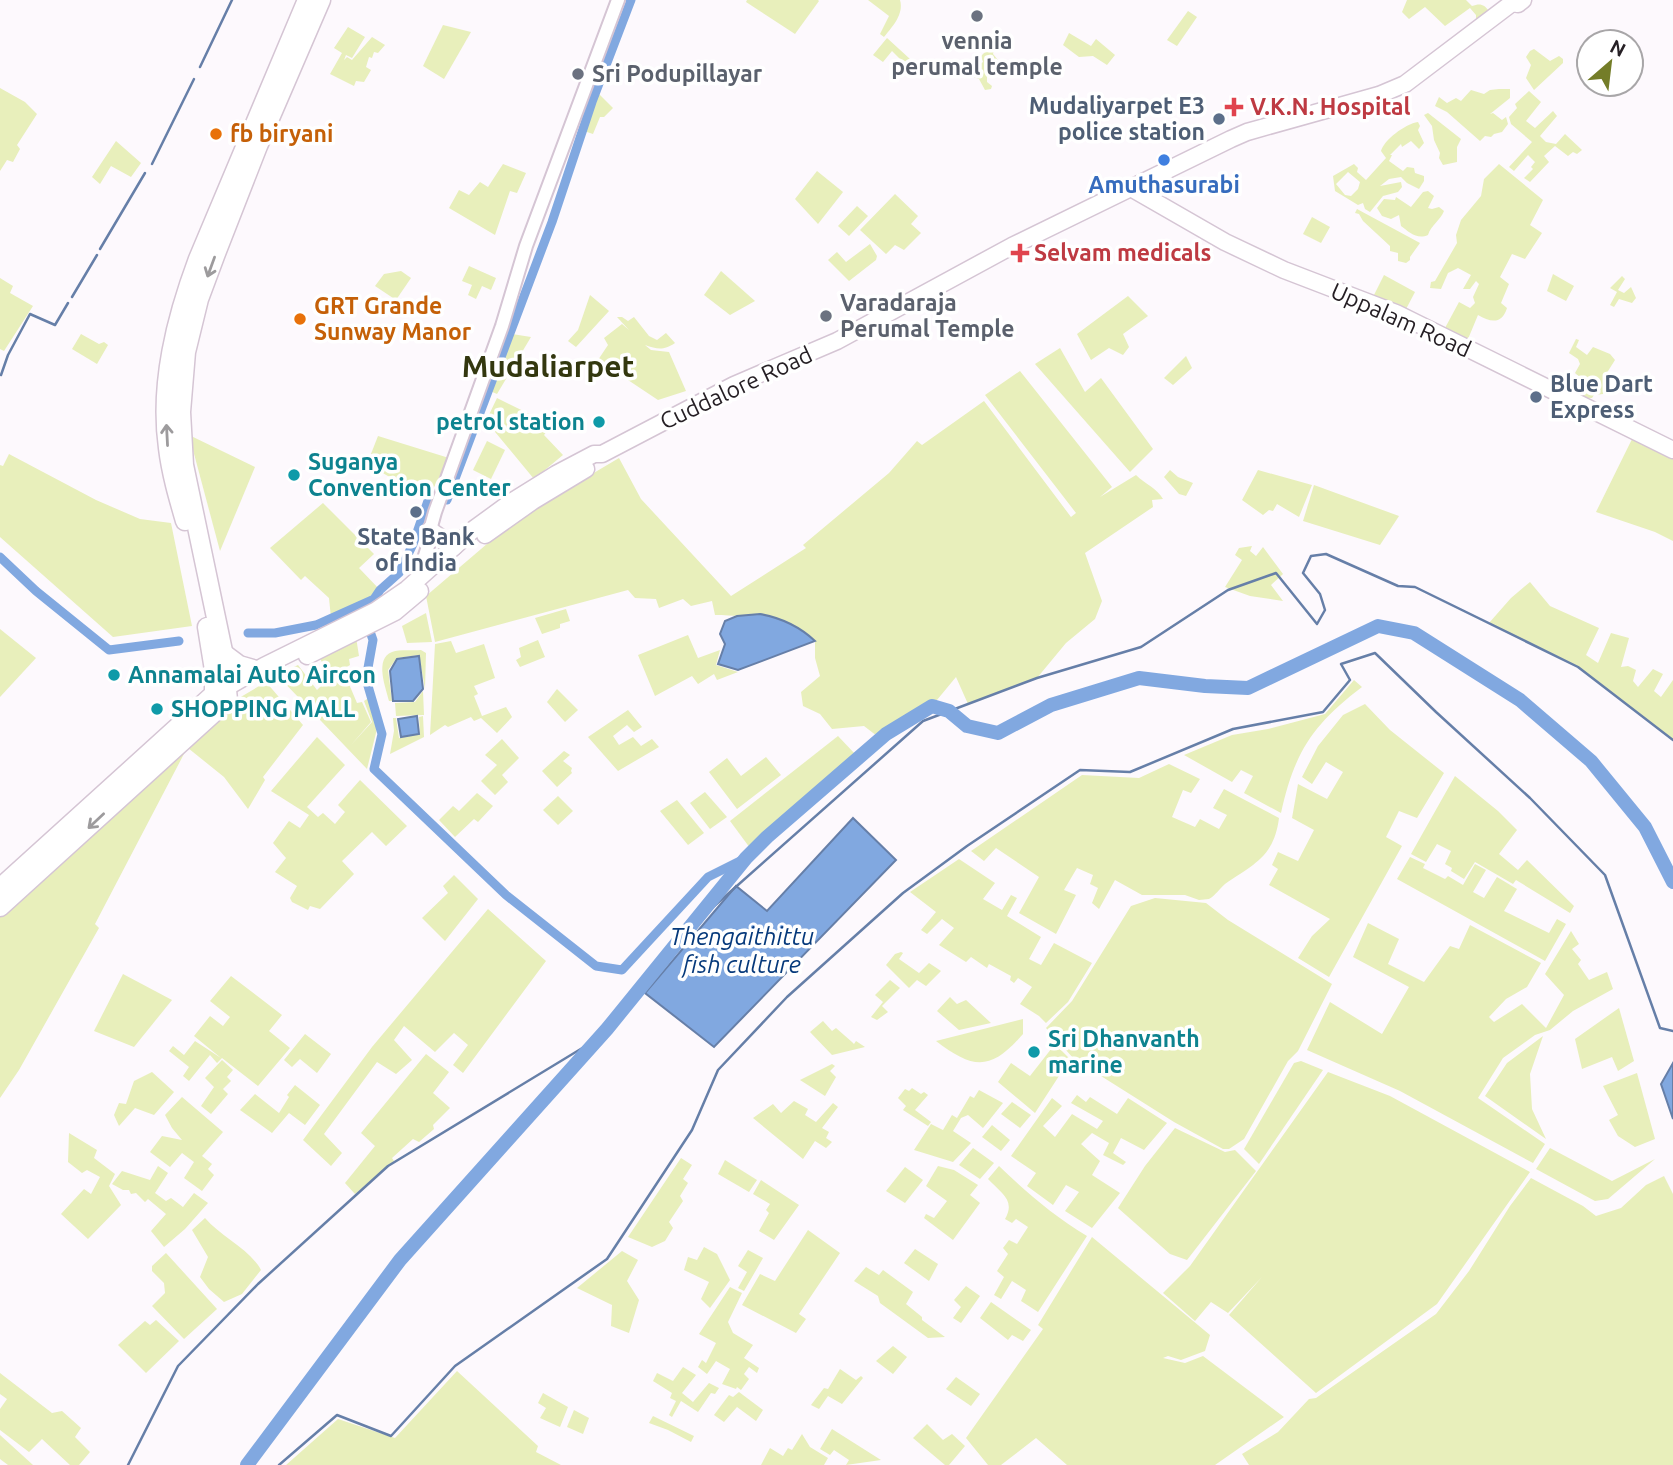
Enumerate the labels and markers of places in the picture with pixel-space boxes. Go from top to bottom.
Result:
marker: vennia perumal temple [969,8,985,24]
place label: vennia perumal temple [891,28,1063,79]
place label: Sri Podupillayar [592,61,763,86]
marker: Sri Podupillayar [570,66,586,82]
place label: Mudaliyarpet E3 police station [1029,93,1205,144]
place label: V.K.N. Hospital [1250,94,1410,119]
marker: V.K.N. Hospital [1224,97,1244,117]
marker: Mudaliyarpet E3 police station [1211,111,1227,127]
place label: fb biryani [230,121,333,146]
marker: fb biryani [208,126,224,142]
marker: Amuthasurabi [1156,152,1172,168]
place label: Amuthasurabi [1088,172,1240,197]
place label: Selvam medicals [1034,240,1211,265]
marker: Selvam medicals [1012,245,1028,261]
place label: Varadaraja Perumal Temple [840,290,1014,341]
place label: GRT Grande Sunway Manor [314,293,472,344]
marker: Varadaraja Perumal Temple [818,308,834,324]
marker: GRT Grande Sunway Manor [292,311,308,327]
place label: Blue Dart Express [1550,371,1653,422]
marker: Blue Dart Express [1528,389,1544,405]
place label: petrol station [436,409,585,434]
marker: petrol station [591,414,607,430]
place label: Suganya Convention Center [308,449,511,500]
marker: Suganya Convention Center [286,467,302,483]
marker: State Bank of India [408,504,424,520]
place label: State Bank of India [357,524,475,575]
place label: Annamalai Auto Aircon [128,662,376,687]
marker: Annamalai Auto Aircon [106,667,122,683]
place label: SHOPPING MALL [171,696,356,721]
marker: SHOPPING MALL [149,701,165,717]
place label: Sri Dhanvanth marine [1048,1026,1200,1077]
marker: Sri Dhanvanth marine [1026,1044,1042,1060]

